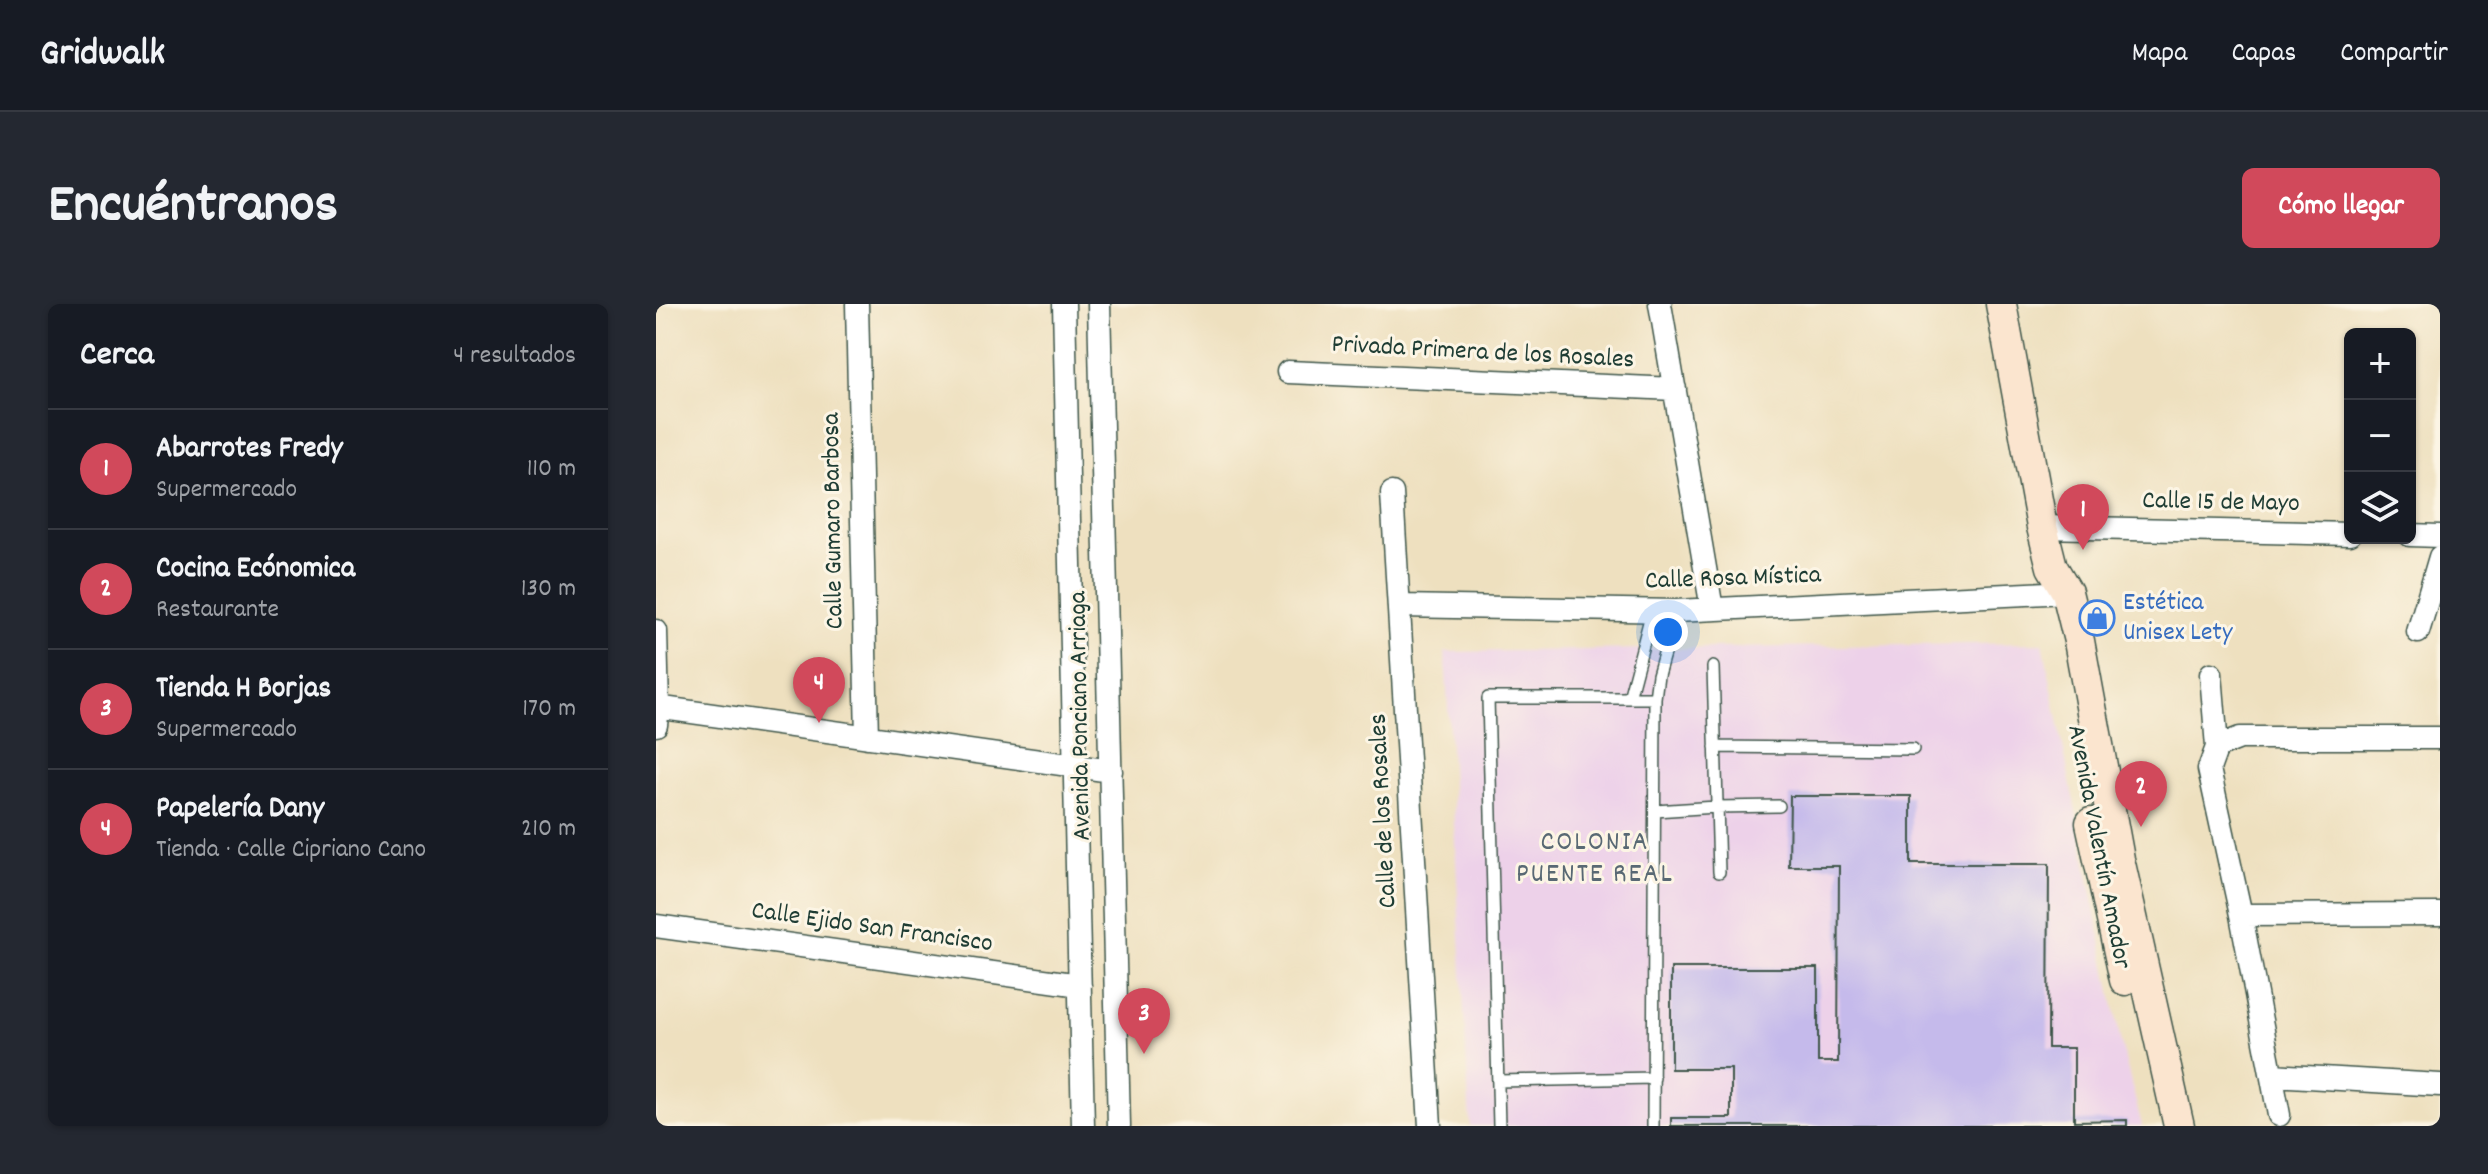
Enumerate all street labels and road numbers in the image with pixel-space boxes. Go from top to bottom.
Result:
street label: Privada Primera de los Rosales [1331,327,1635,379]
street label: Calle Gumaro Barbosa [814,412,854,630]
street label: Calle 15 de Mayo [2142,483,2300,523]
street label: Calle Rosa Mística [1644,557,1822,601]
street label: Avenida Ponciano Arriaga [1060,590,1102,841]
street label: Calle de los Rosales [1360,713,1408,909]
street label: Avenida Valentín Amador [2056,722,2140,973]
street label: Calle Ejido San Francisco [749,893,995,963]

